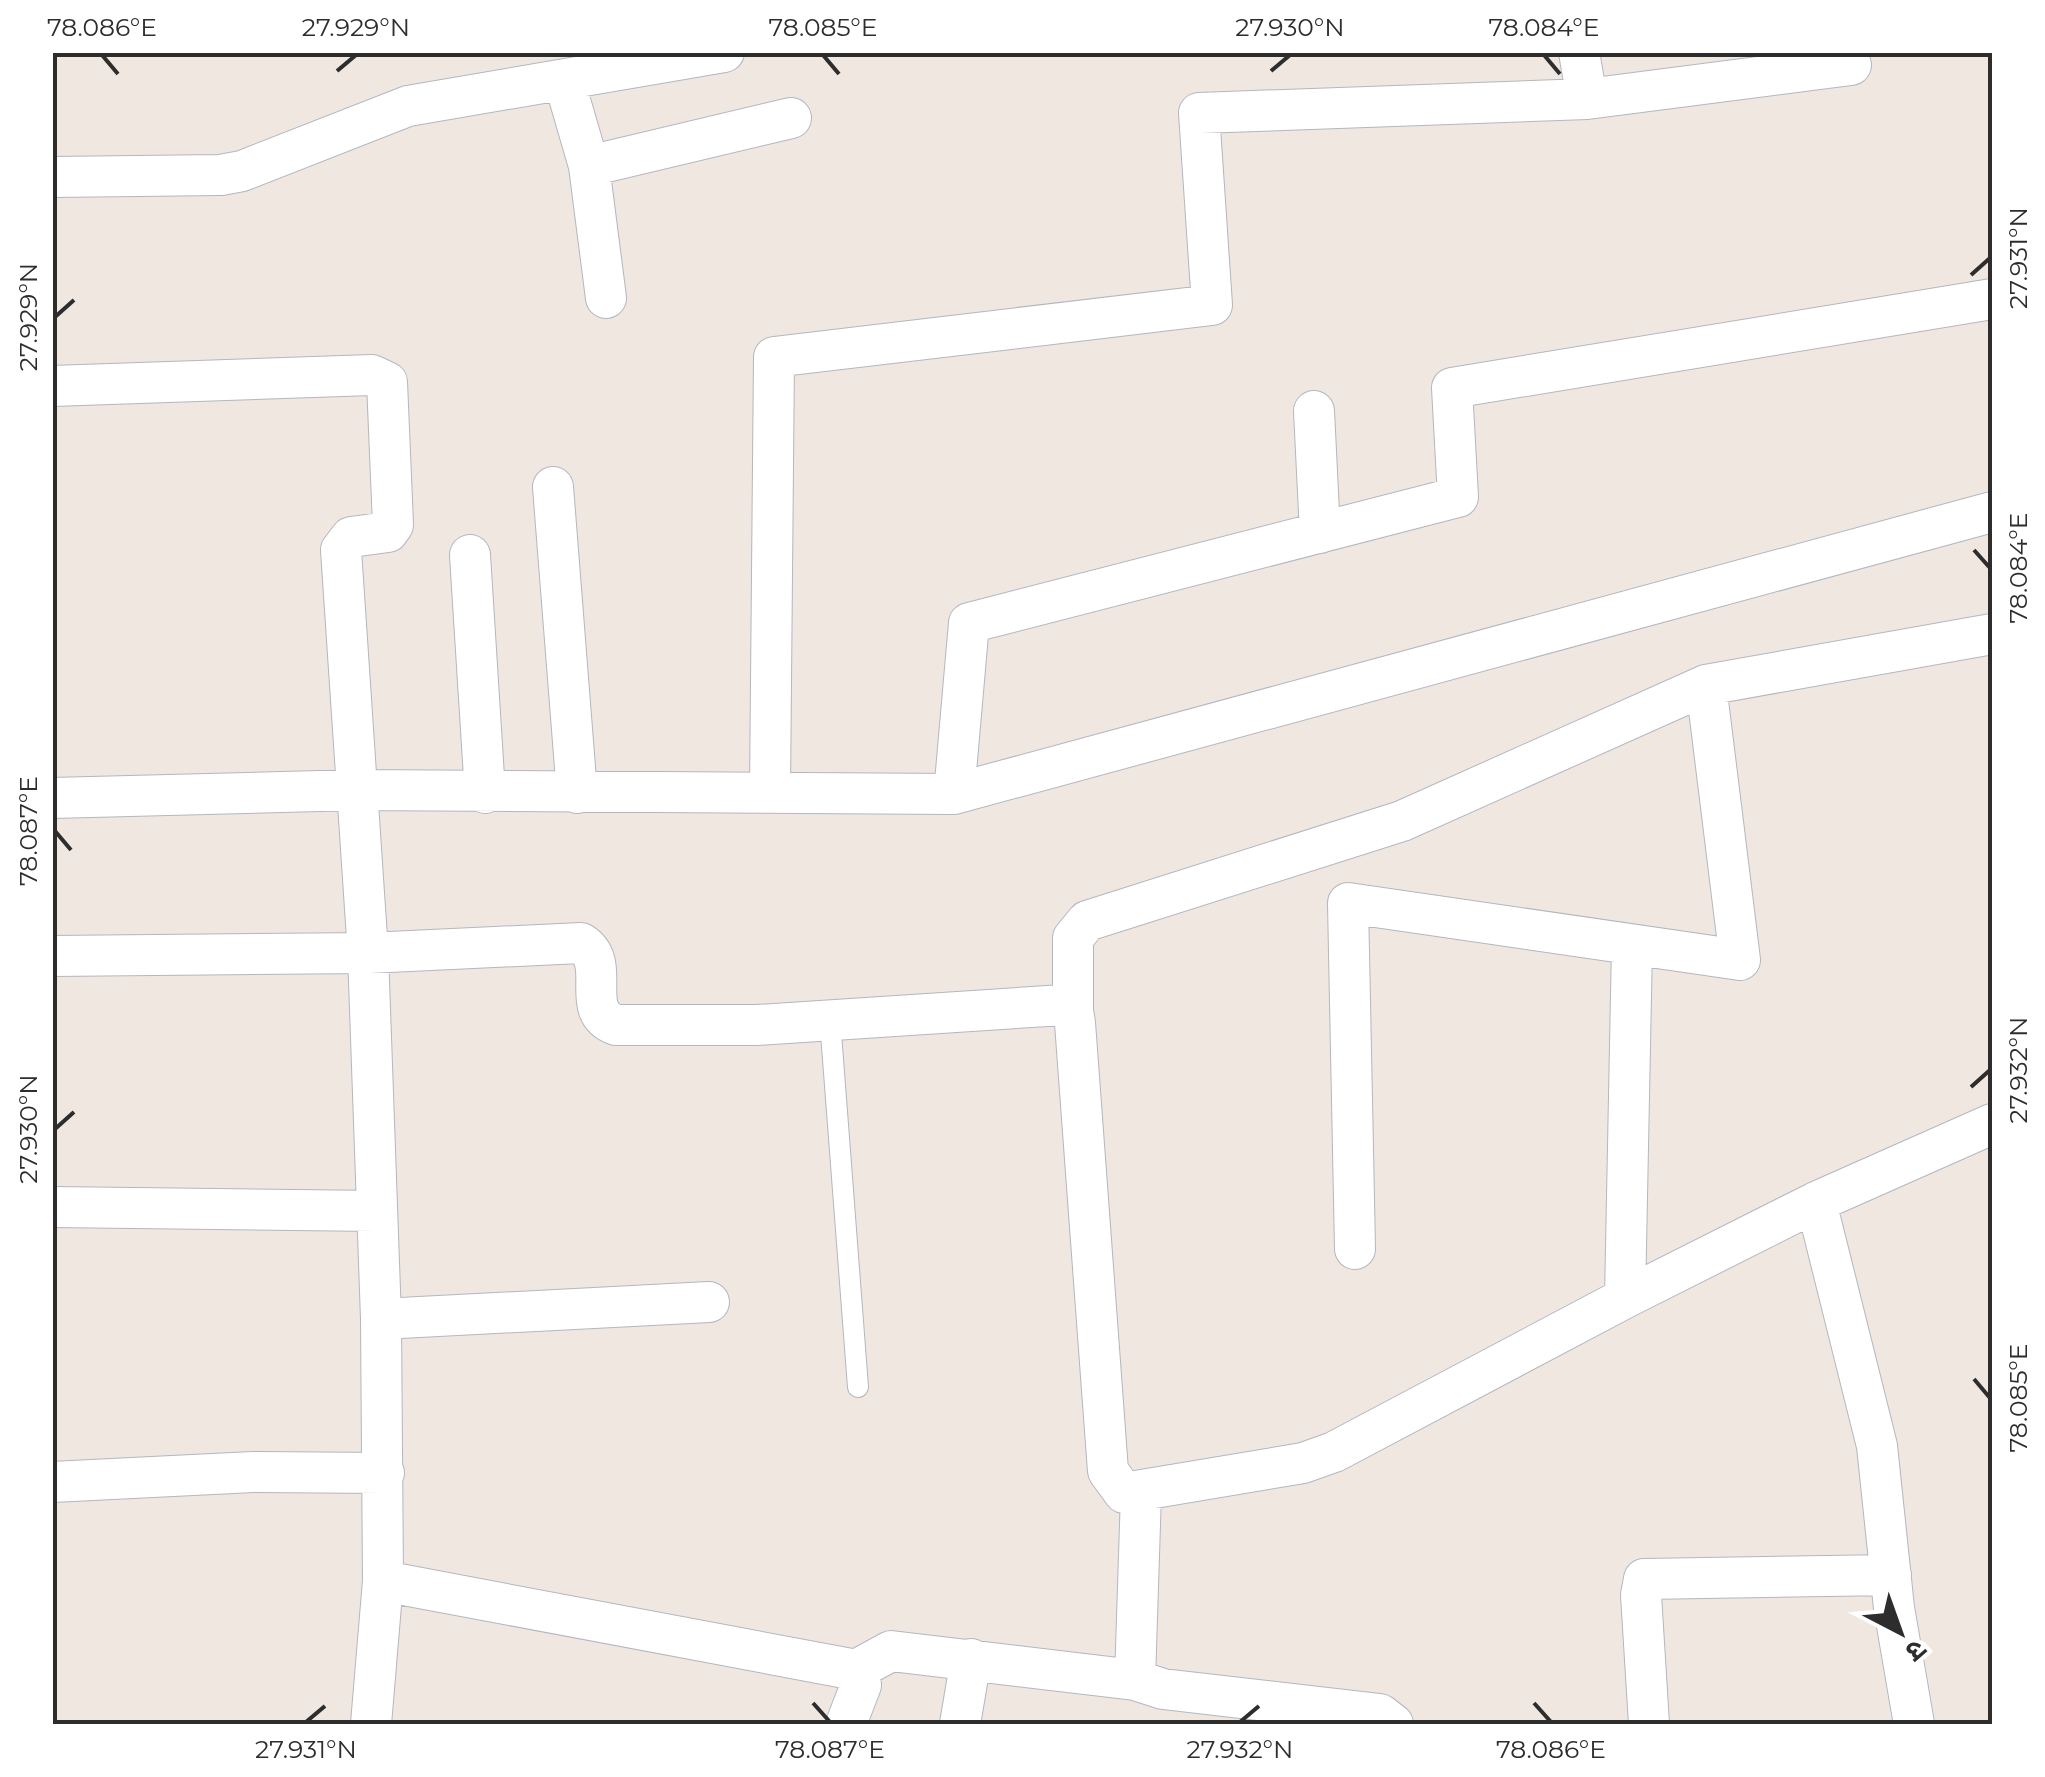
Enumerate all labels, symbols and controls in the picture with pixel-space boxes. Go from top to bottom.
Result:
text: 78.086°E [47,12,157,42]
text: 27.929°N [302,12,410,42]
text: 78.085°E [769,12,877,42]
text: 27.930°N [1235,12,1345,42]
text: 78.084°E [1489,12,1599,42]
text: 27.931°N [2003,207,2033,309]
text: 27.929°N [13,263,43,371]
text: 78.084°E [2003,513,2033,623]
text: 78.087°E [13,776,43,886]
text: 27.932°N [2003,1017,2033,1123]
text: 27.930°N [13,1074,43,1184]
text: 78.085°E [2003,1344,2033,1452]
north arrow [1850,1582,1950,1682]
text: उ [1899,1633,1934,1669]
text: 27.931°N [255,1734,357,1764]
text: 78.087°E [775,1734,885,1764]
text: 27.932°N [1187,1734,1293,1764]
text: 78.086°E [1496,1734,1606,1764]

